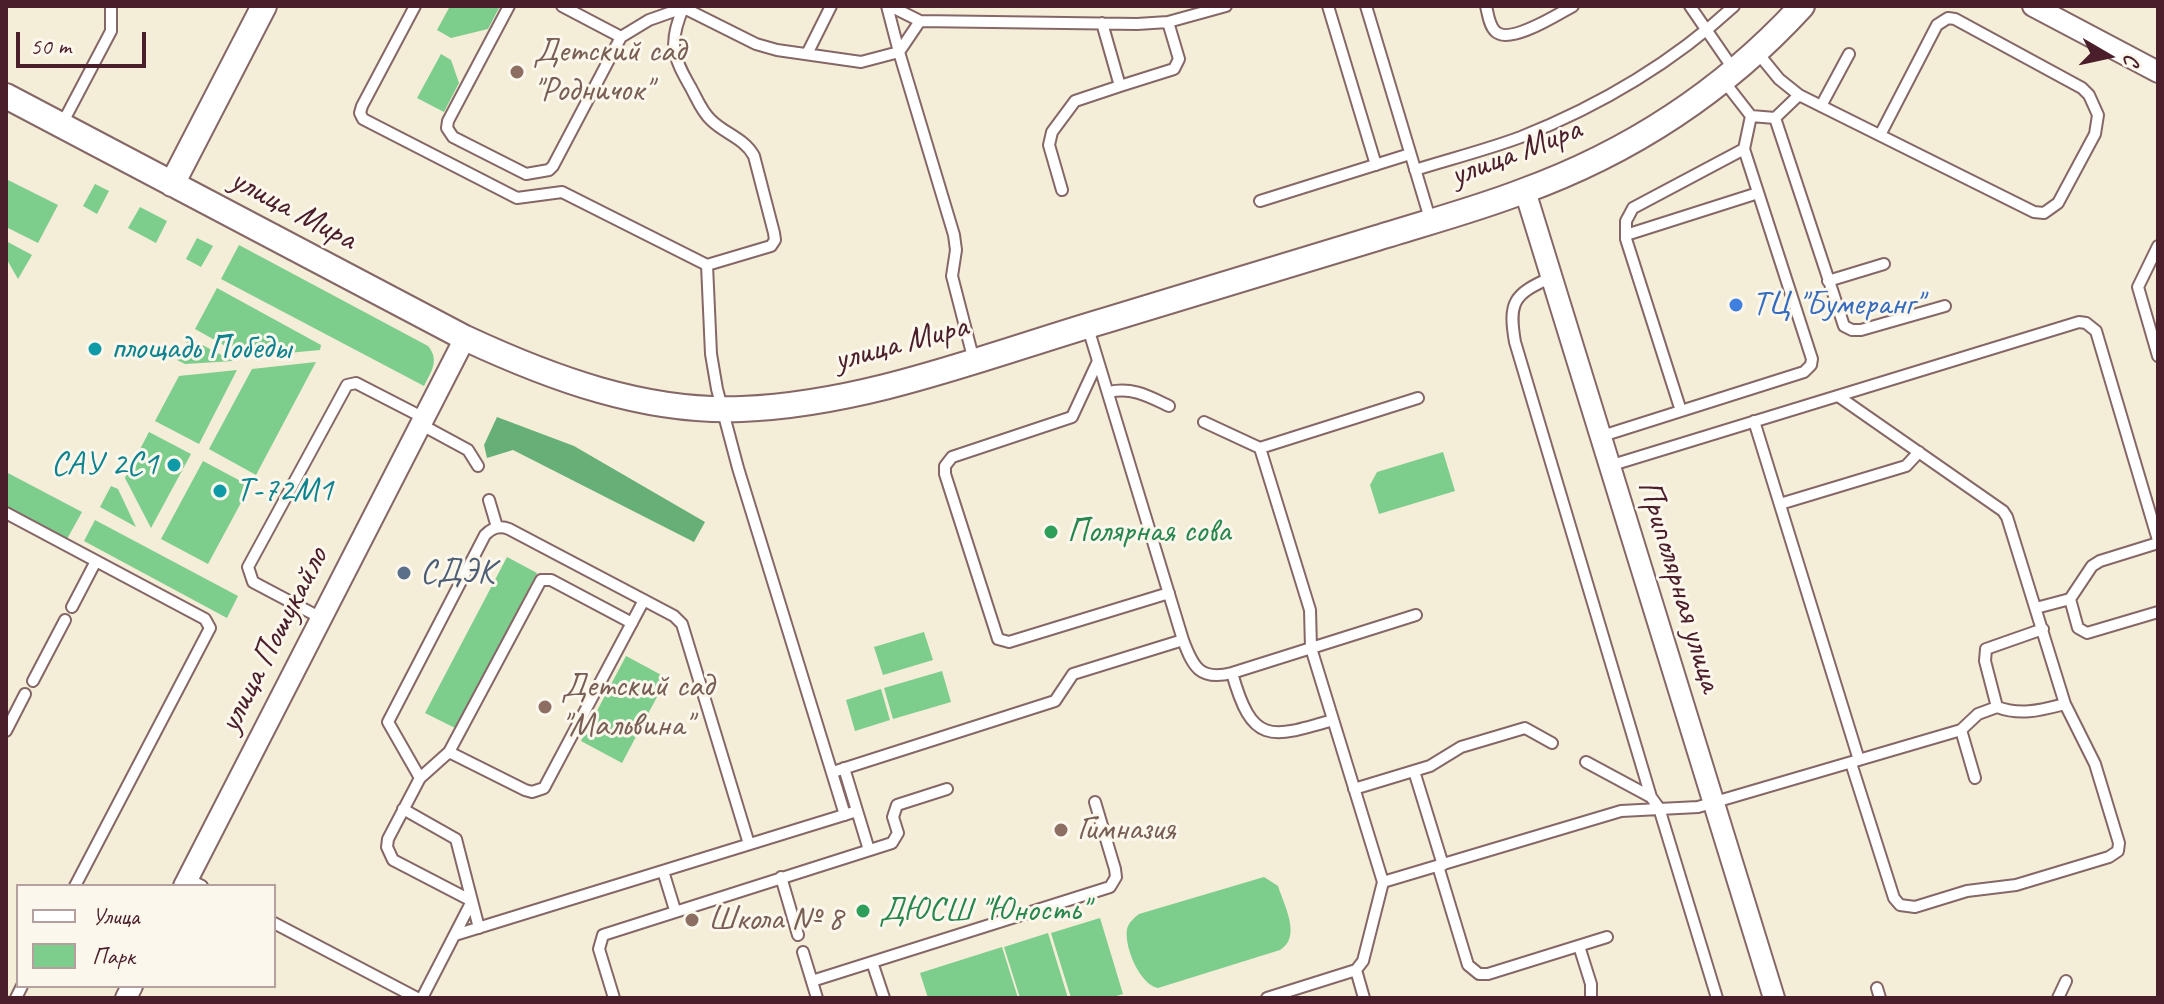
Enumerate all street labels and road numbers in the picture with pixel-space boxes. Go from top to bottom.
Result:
street label: улица Мира [1445,109,1587,197]
street label: улица Мира [223,160,363,260]
street label: улица Мира [830,307,972,381]
street label: Приполярная улица [1627,475,1731,697]
street label: улица Пошукайло [210,541,338,739]

